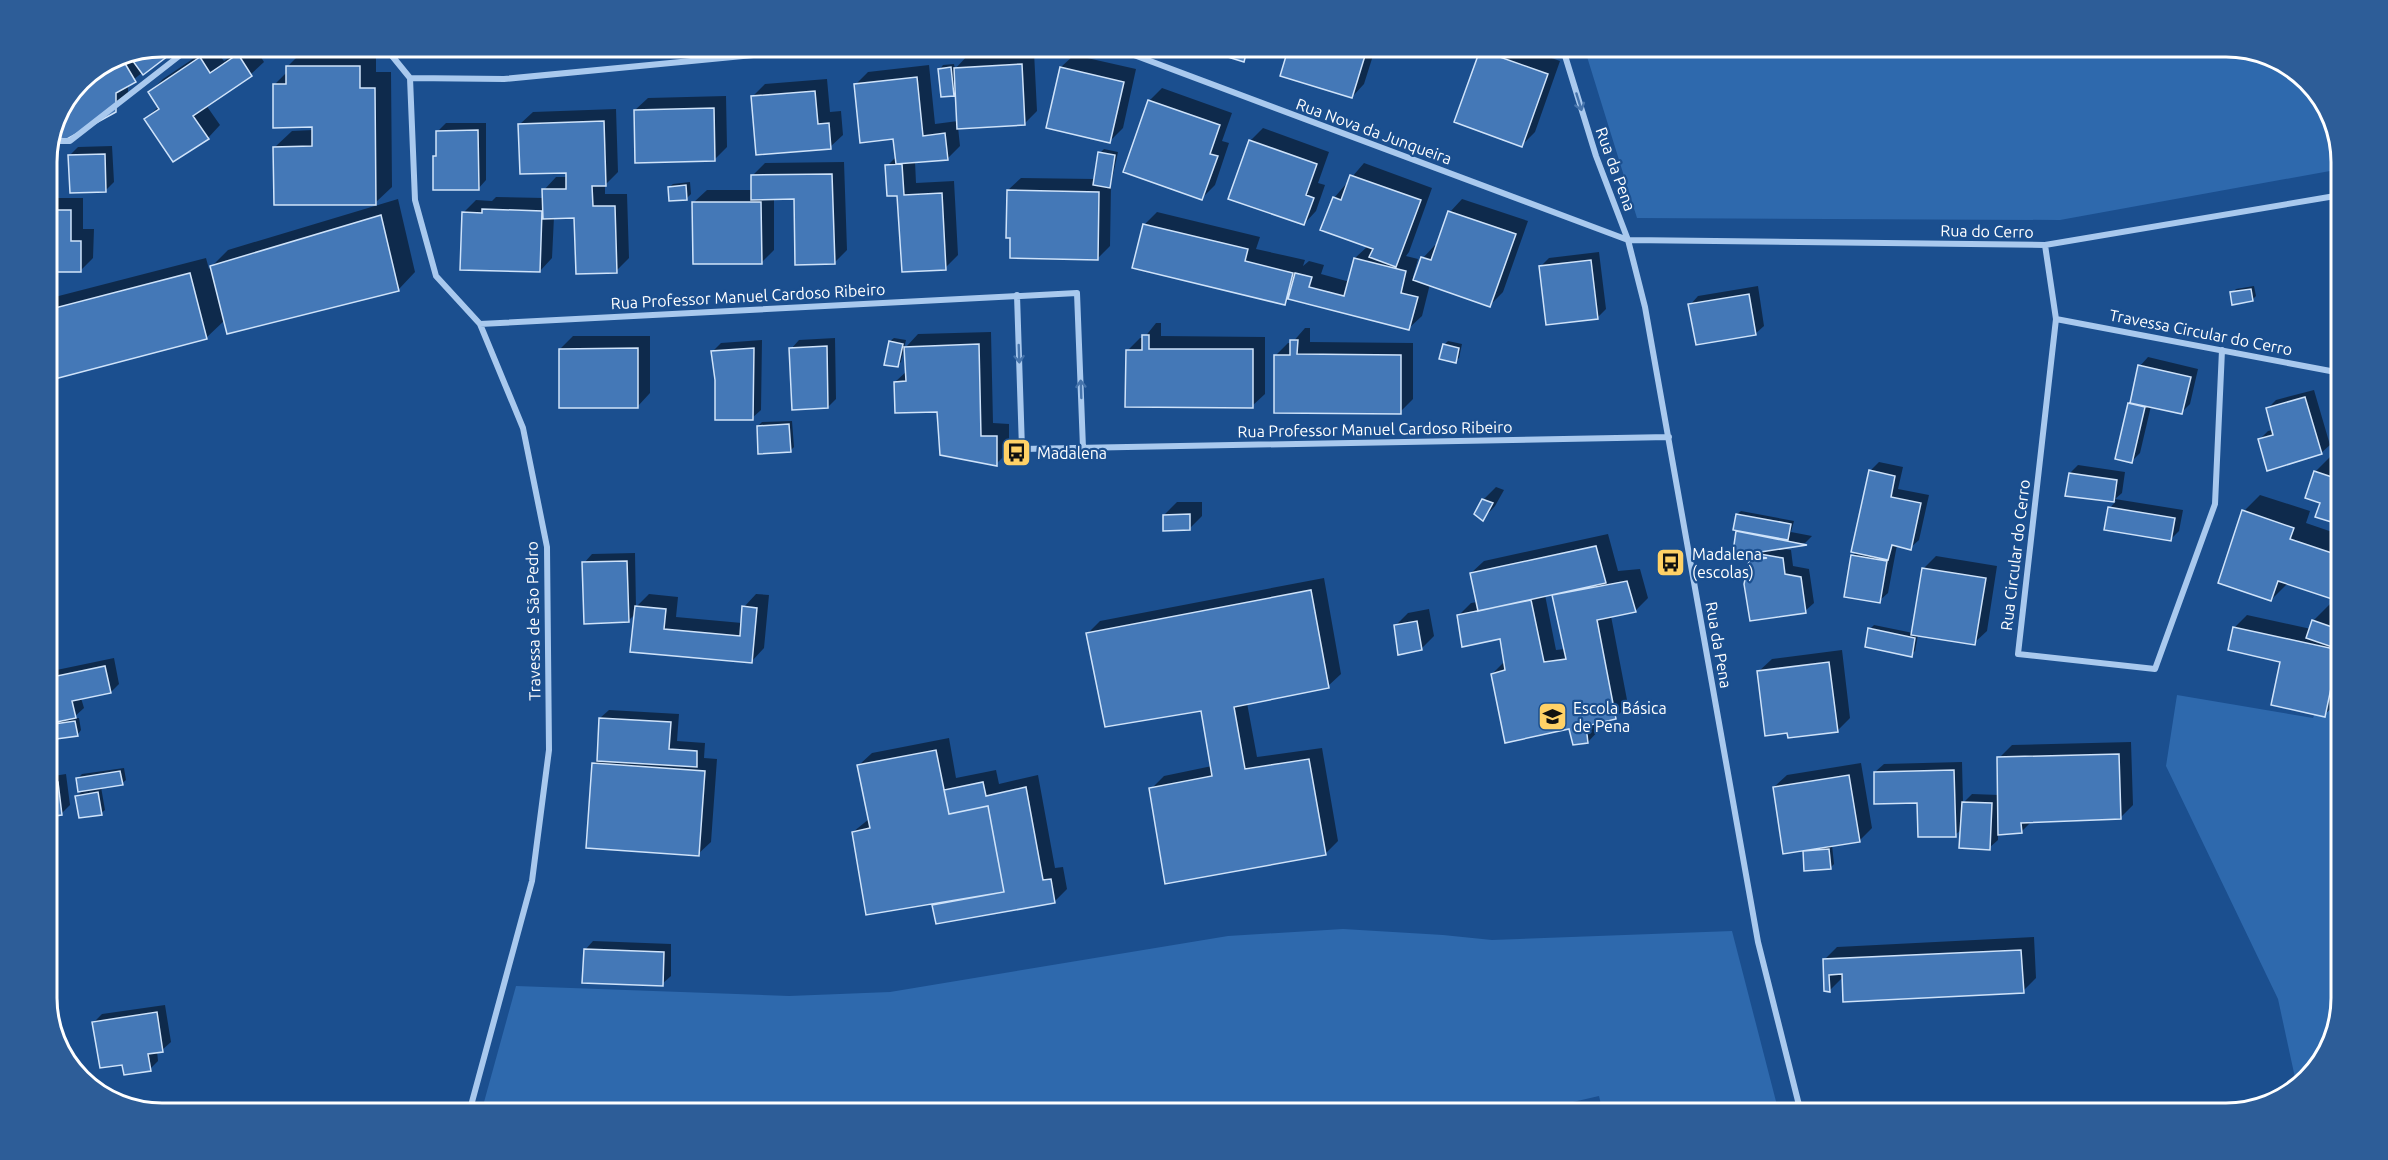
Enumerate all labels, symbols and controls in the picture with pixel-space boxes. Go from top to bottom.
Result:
one-way arrow [1574,92,1585,111]
street label: Rua Nova da Junqueira [1294,94,1454,168]
street label: Rua da Pena [1593,125,1639,213]
street label: Rua do Cerro [1940,221,2034,241]
street label: Rua Professor Manuel Cardoso Ribeiro [610,280,886,312]
street label: Travessa Circular do Cerro [2108,305,2294,359]
one-way arrow [1014,343,1025,363]
one-way arrow [1075,380,1086,400]
street label: Rua Professor Manuel Cardoso Ribeiro [1237,418,1513,440]
bus stop icon: Madalena [1000,437,1032,469]
place label: Madalena [1037,444,1107,462]
street label: Rua Circular do Cerro [1997,478,2033,632]
street label: Travessa de São Pedro [523,541,543,701]
place label: Madalena (escolas) [1692,545,1762,582]
bus stop icon: Madalena (escolas) [1655,547,1687,579]
street label: Rua da Pena [1703,600,1735,690]
place label: Escola Básica de Pena [1573,699,1667,735]
school or university icon: Escola Básica de Pena [1536,701,1568,733]

